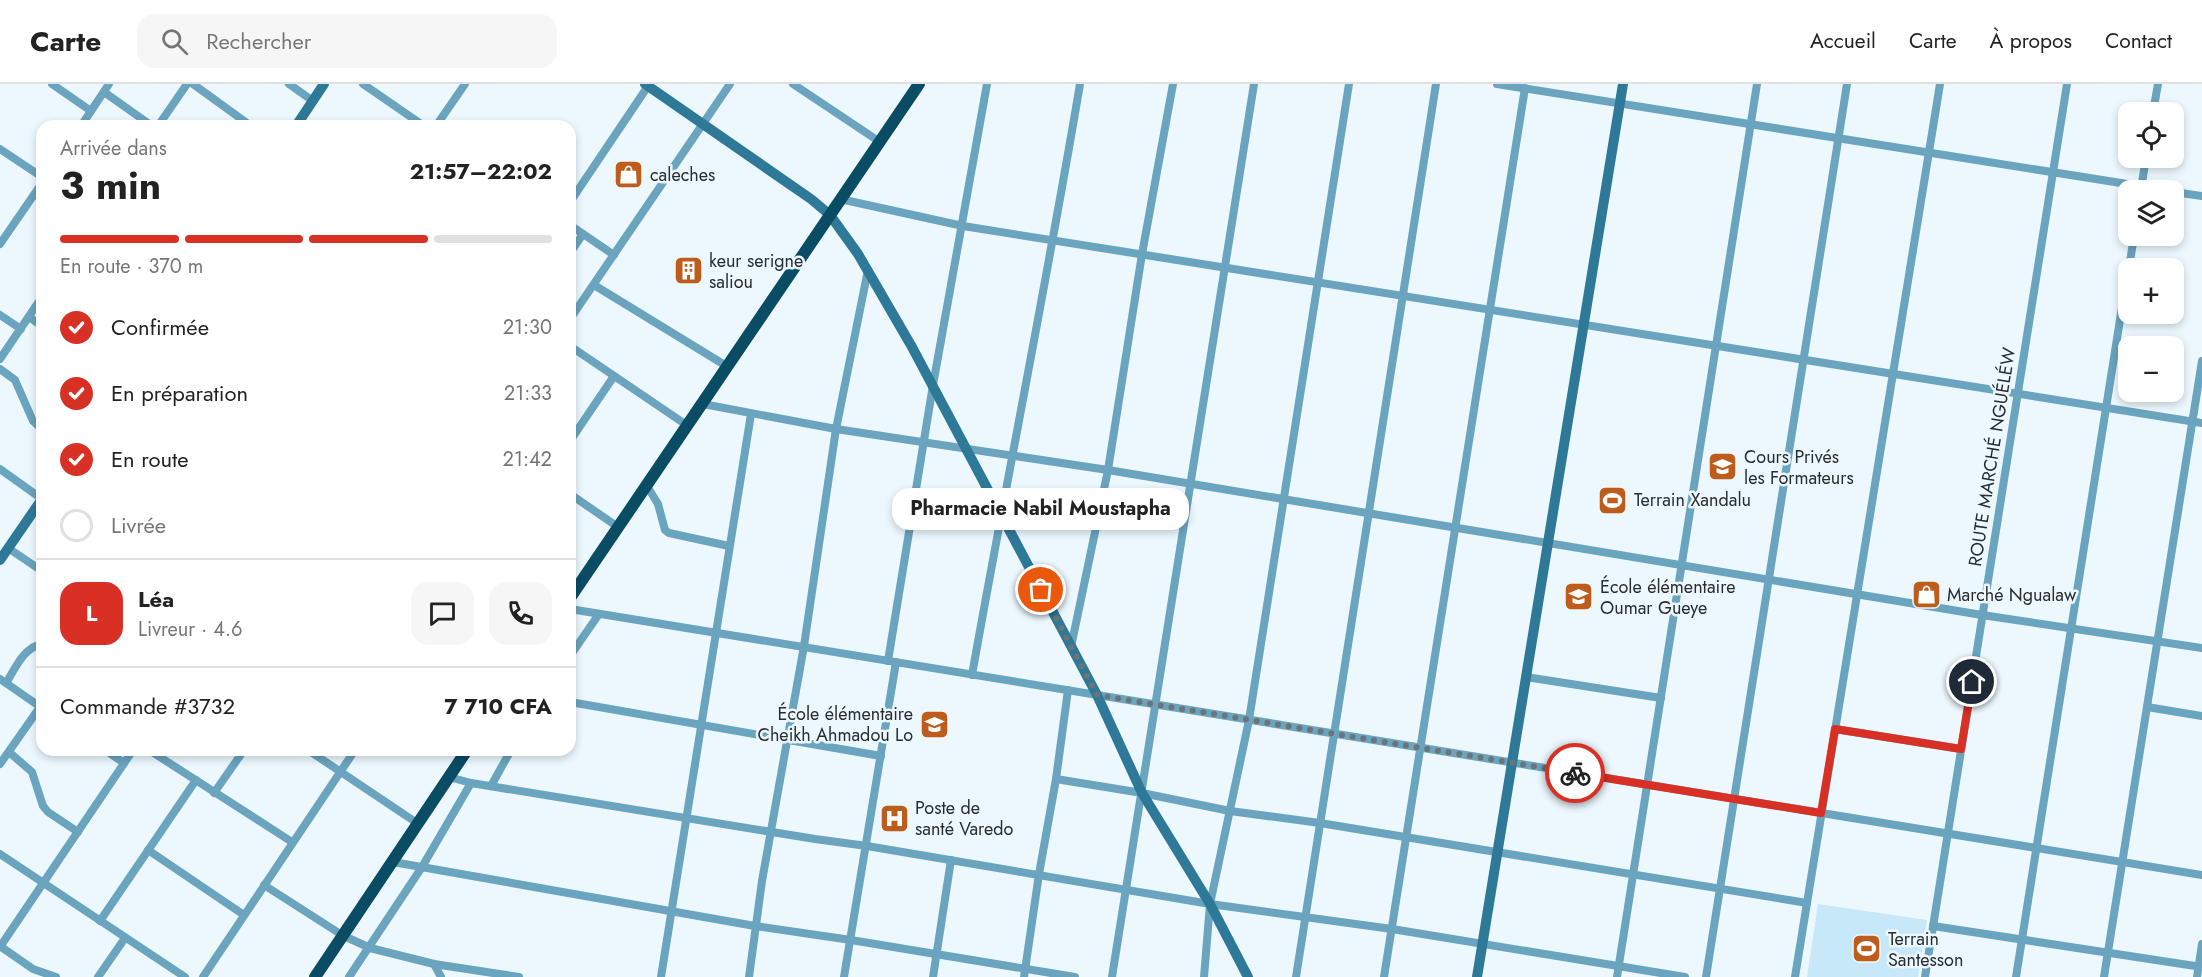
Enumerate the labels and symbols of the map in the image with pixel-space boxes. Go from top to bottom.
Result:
shop icon: caleches [613,159,645,191]
place label: caleches [650,162,715,188]
place label: keur serigne saliou [709,248,803,295]
building icon: keur serigne saliou [672,255,704,287]
street label: ROUTE MARCHÉ NGUÉLÉW [1962,346,2022,568]
place label: Cours Privés les Formateurs [1744,444,1854,491]
school or university icon: Cours Privés les Formateurs [1707,451,1739,483]
sports icon: Terrain Xandalu [1597,484,1629,516]
place label: Terrain Xandalu [1634,487,1751,513]
callout: Pharmacie Nabil Moustapha [892,488,1190,530]
pin [1015,564,1066,615]
place label: École élémentaire Oumar Gueye [1600,574,1735,621]
shop icon: Marché Ngualaw [1910,579,1942,611]
school or university icon: École élémentaire Oumar Gueye [1563,581,1595,613]
place label: Marché Ngualaw [1947,582,2077,608]
pin [1946,656,1997,707]
place label: École élémentaire Cheikh Ahmadou Lo [758,701,913,748]
school or university icon: École élémentaire Cheikh Ahmadou Lo [918,708,950,740]
courier [1545,743,1605,803]
place label: Poste de santé Varedo [915,795,1014,842]
hospital icon: Poste de santé Varedo [878,802,910,834]
place label: Terrain Santesson [1888,926,1963,973]
sports icon: Terrain Santesson [1851,933,1883,965]

